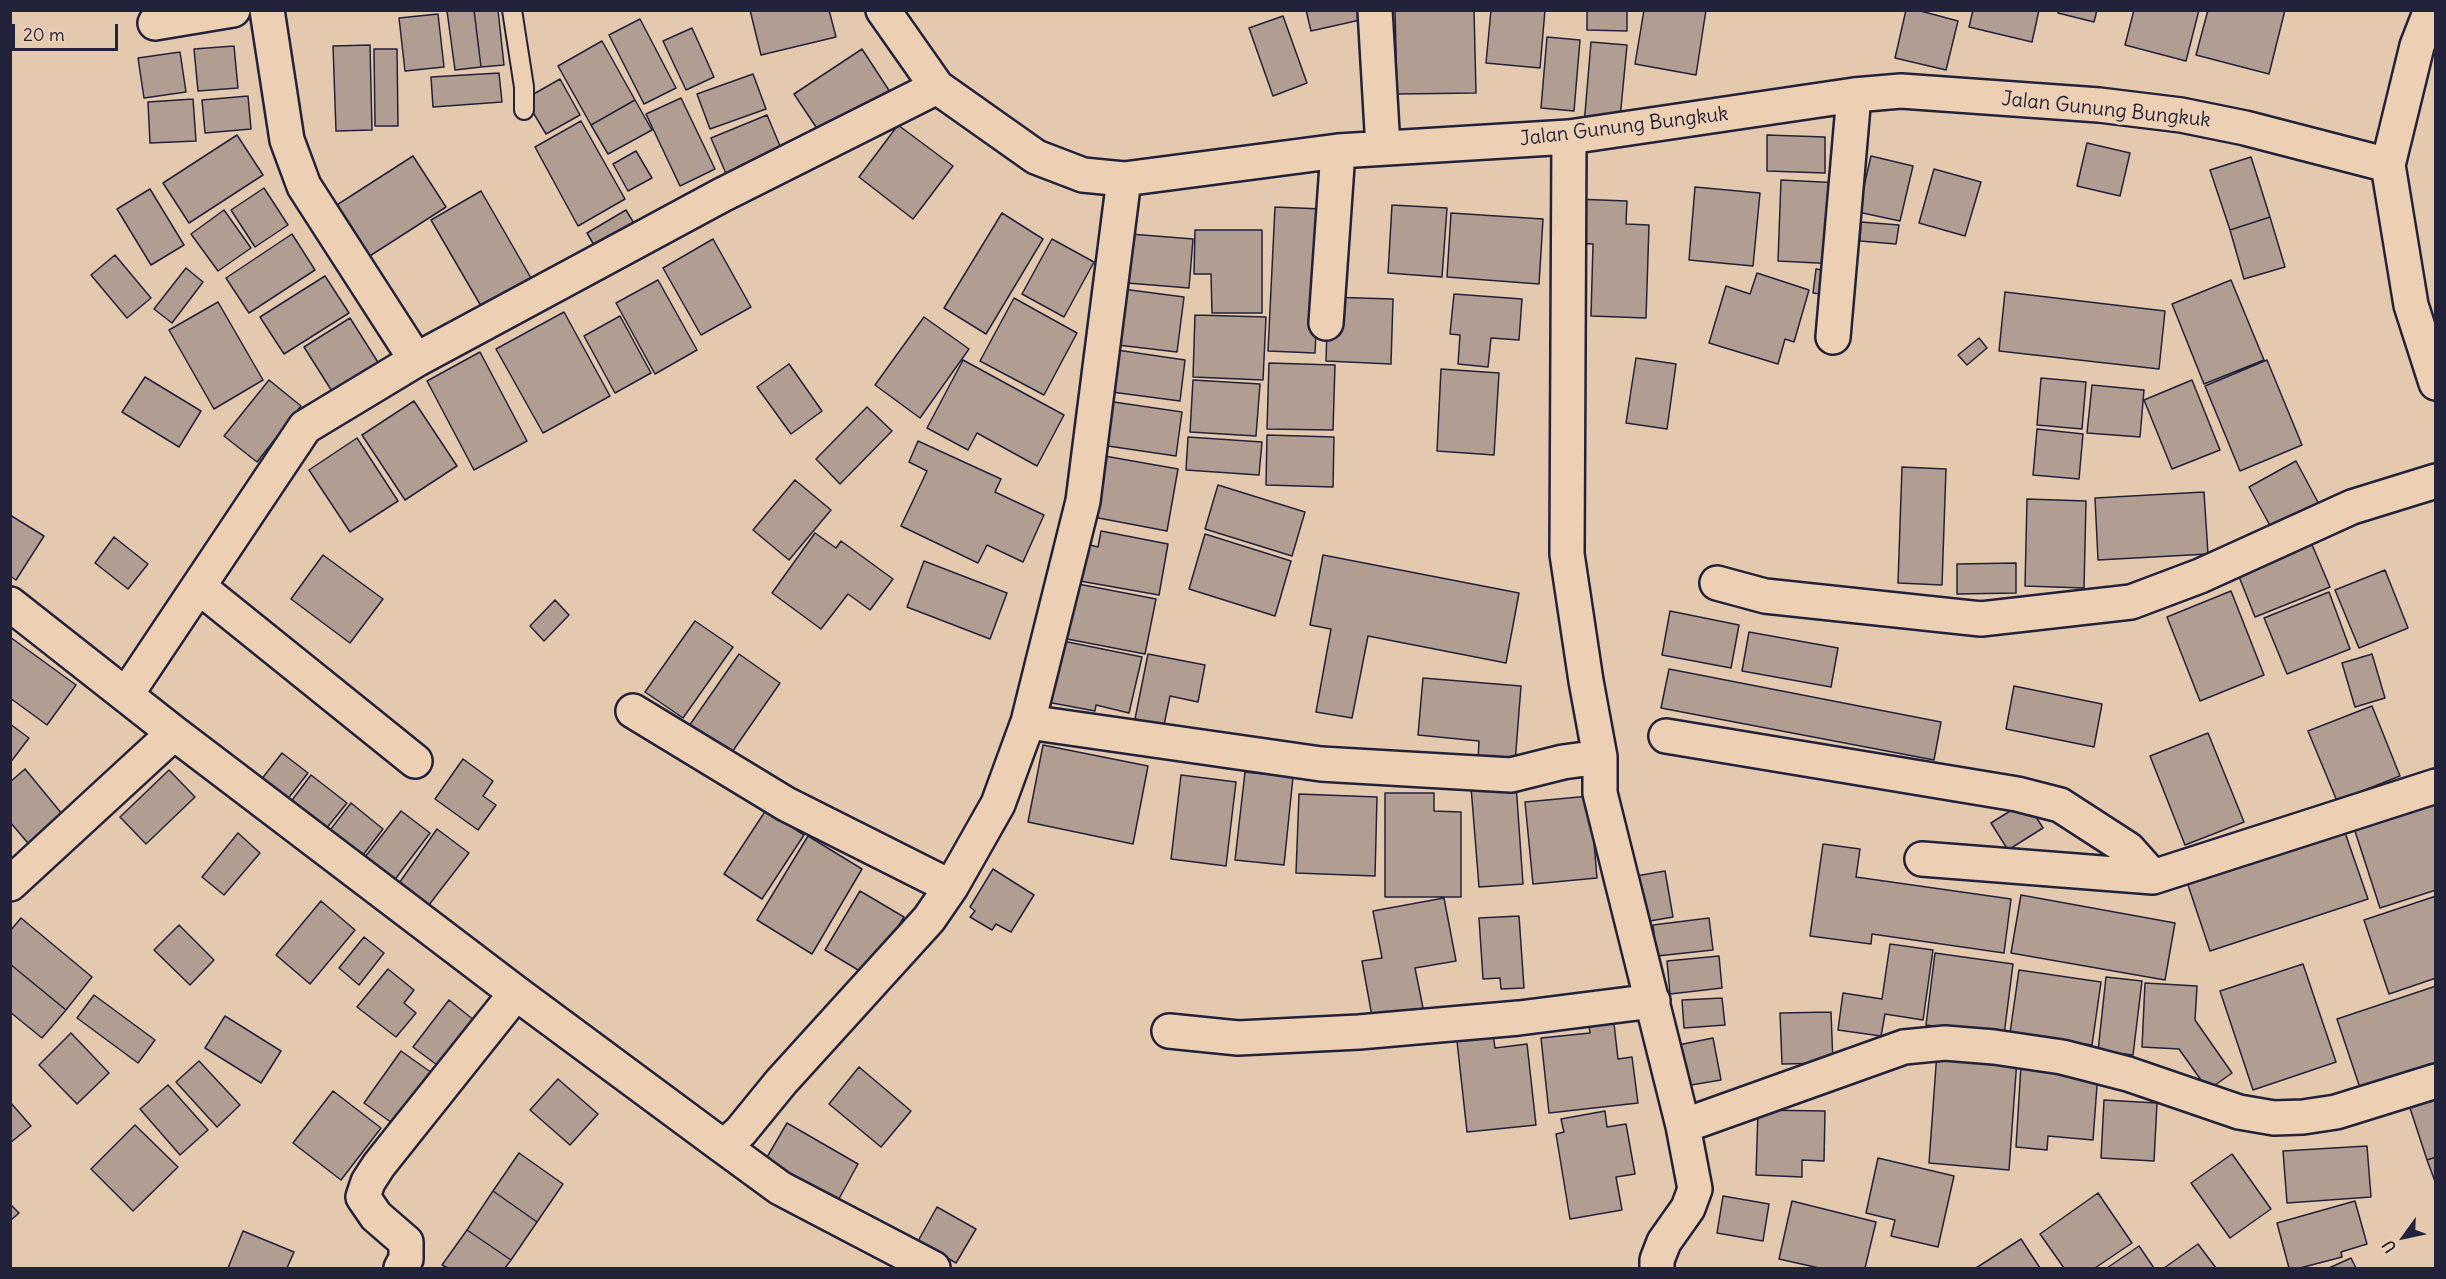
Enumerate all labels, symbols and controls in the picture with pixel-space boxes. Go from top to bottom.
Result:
scale bar [15,12,122,50]
text: 20 m [23,23,65,46]
street label: Jalan Gunung Bungkuk [2000,87,2212,133]
street label: Jalan Gunung Bungkuk [1518,102,1730,152]
north arrow [2374,1207,2434,1267]
text: U [2378,1237,2400,1257]

